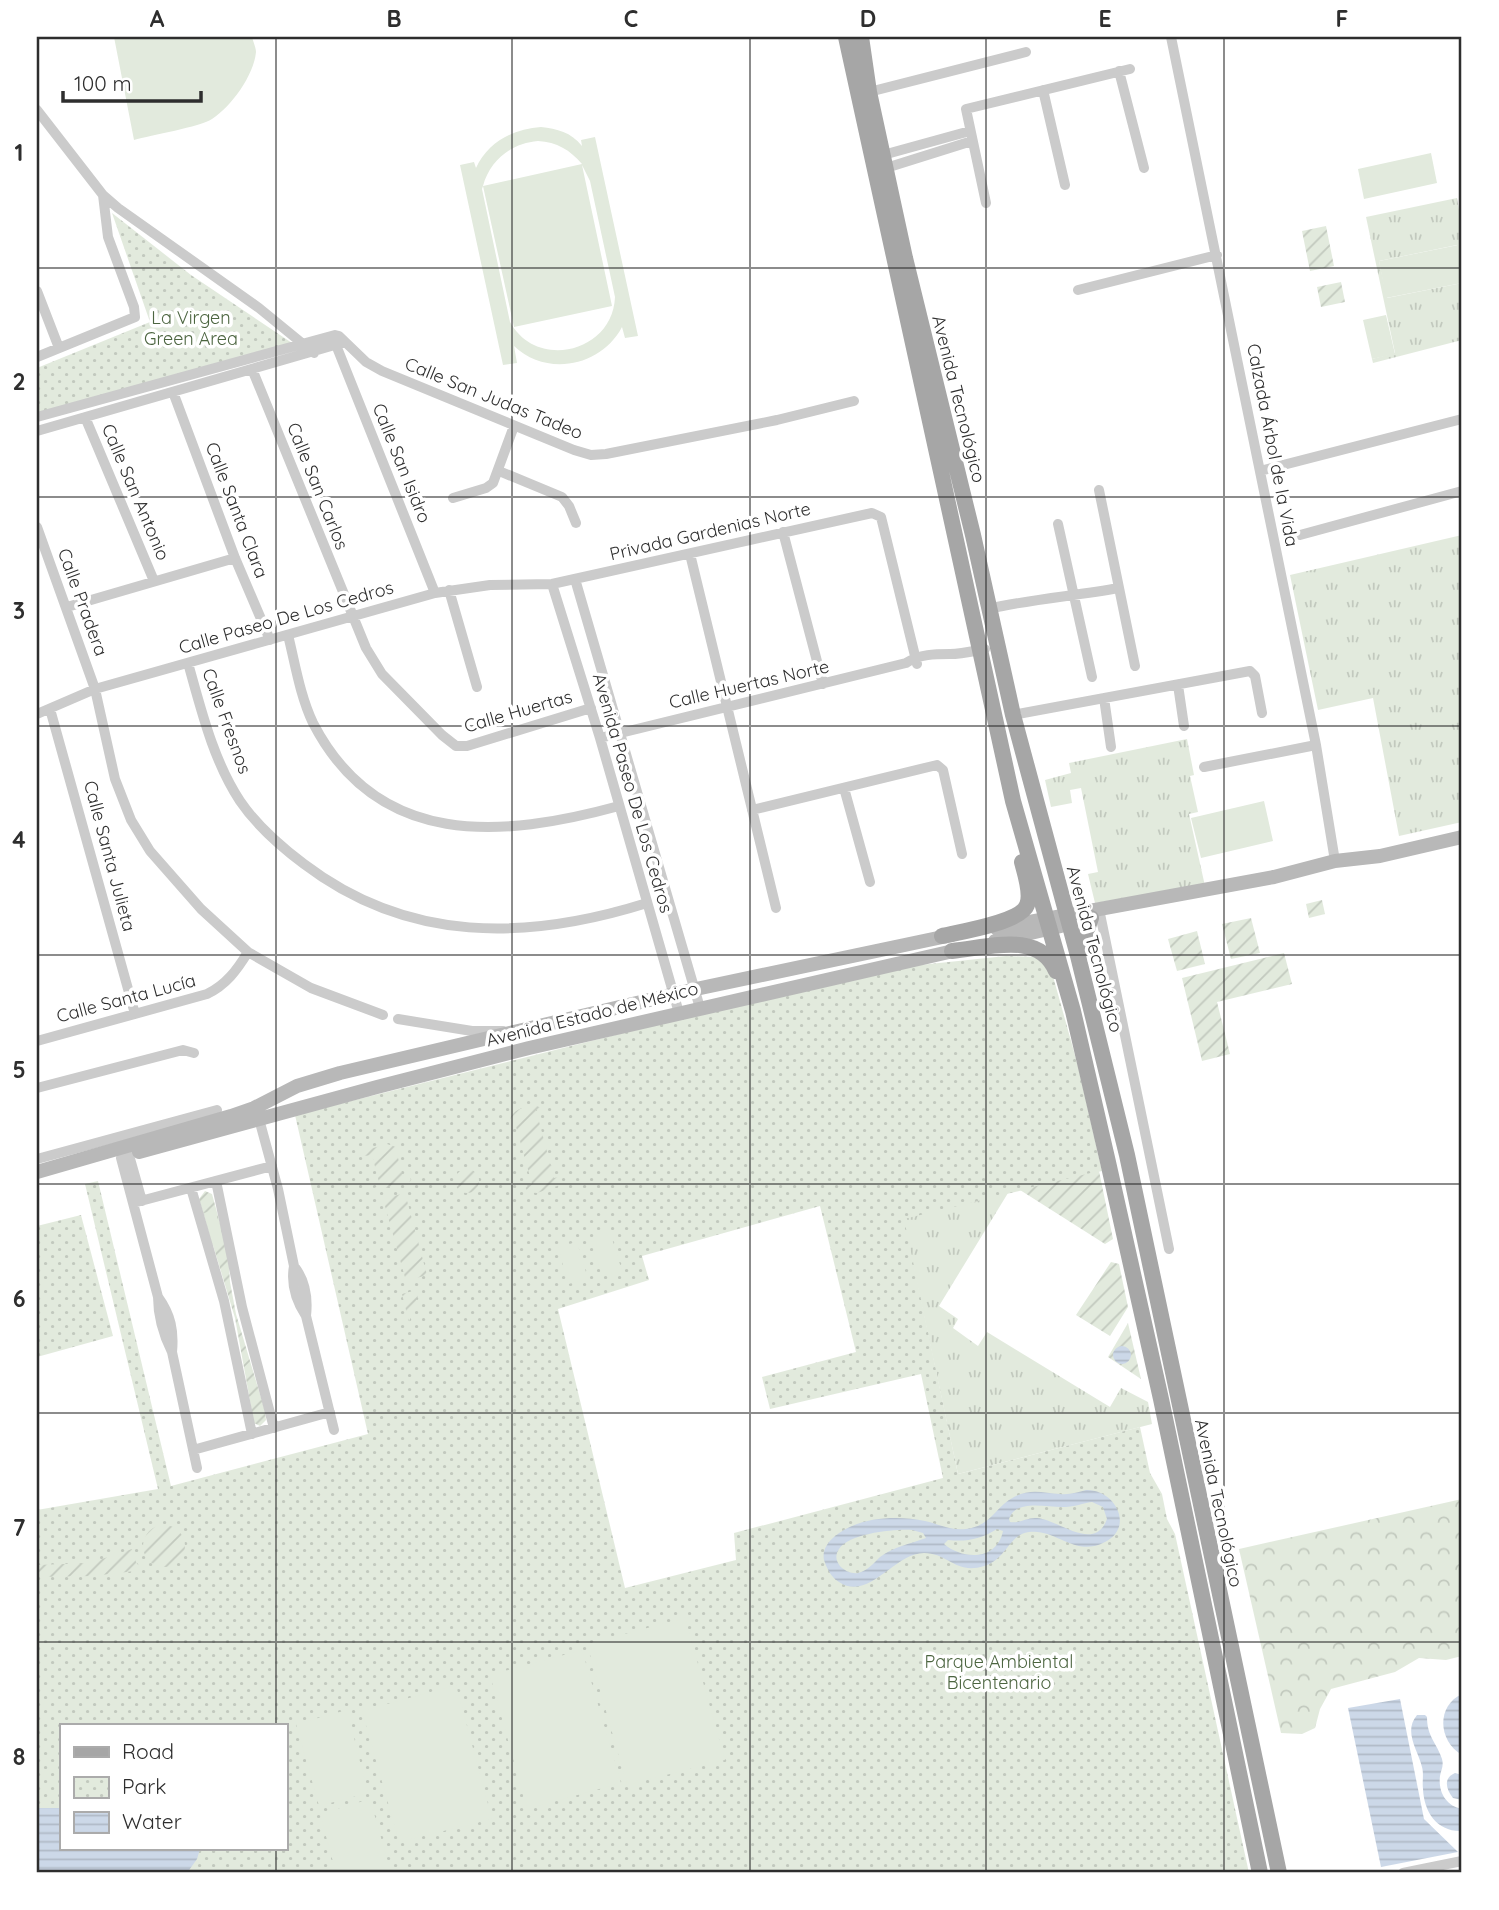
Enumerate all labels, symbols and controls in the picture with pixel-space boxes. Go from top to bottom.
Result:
text: A [150,4,165,33]
text: B [386,4,402,33]
text: C [624,4,638,33]
text: D [860,4,876,33]
text: E [1098,4,1112,33]
text: F [1336,4,1348,33]
scale bar [63,60,201,104]
text: 100 m [74,70,132,96]
text: 1 [15,138,23,167]
park label: La Virgen Green Area [144,306,238,350]
street label: Avenida Tecnológico [927,313,991,485]
street label: Calzada Árbol de la Vida [1242,342,1304,548]
street label: Calle San Judas Tadeo [402,352,586,444]
text: 2 [12,367,26,396]
street label: Calle San Isidro [367,400,437,526]
street label: Calle San Carlos [282,419,354,553]
street label: Calle San Antonio [97,420,175,564]
street label: Calle Santa Clara [201,439,273,581]
street label: Privada Gardenias Norte [607,497,813,565]
street label: Calle Pradera [53,545,113,659]
street label: Calle Paseo De Los Cedros [176,575,396,659]
text: 3 [13,596,25,625]
street label: Calle Huertas Norte [667,654,831,714]
street label: Calle Fresnos [197,665,257,777]
street label: Avenida Paseo De Los Cedros [588,670,678,916]
street label: Calle Huertas [461,685,575,737]
street label: Calle Santa Julieta [79,778,141,934]
text: 4 [12,825,26,854]
street label: Avenida Tecnológico [1062,863,1128,1035]
street label: Calle Santa Lucía [54,968,198,1028]
street label: Avenida Estado de México [484,976,700,1052]
text: 5 [12,1055,26,1084]
text: 6 [13,1284,25,1313]
street label: Avenida Tecnológico [1190,1417,1248,1589]
text: 7 [13,1513,26,1542]
park label: Parque Ambiental Bicentenario [925,1650,1073,1694]
legend [60,1724,287,1850]
text: Road [122,1738,174,1764]
text: 8 [13,1742,25,1771]
text: Park [122,1773,166,1799]
text: Water [122,1808,182,1834]

